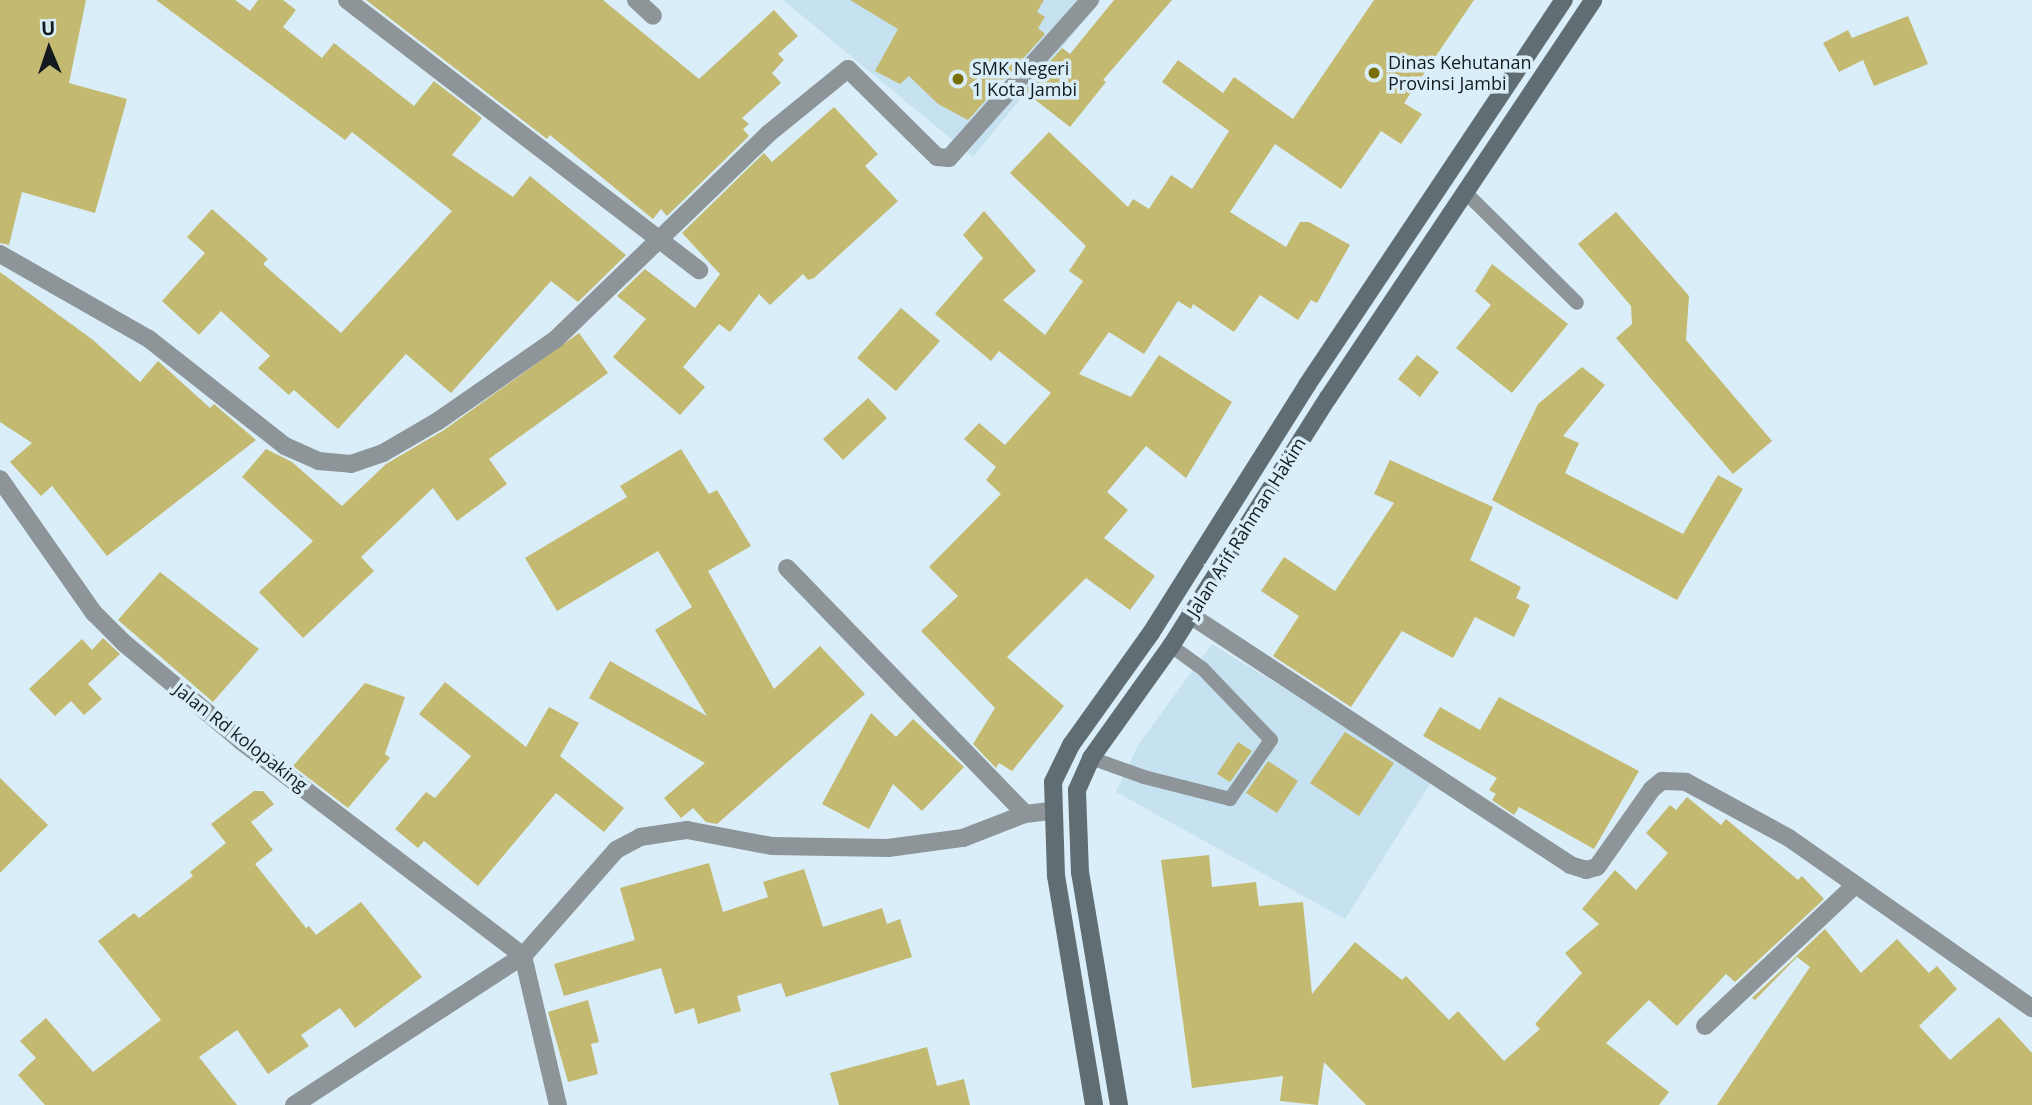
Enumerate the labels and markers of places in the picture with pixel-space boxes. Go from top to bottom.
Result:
place label: Dinas Kehutanan Provinsi Jambi [1388,52,1532,94]
place label: SMK Negeri 1 Kota Jambi [972,58,1077,100]
marker: Dinas Kehutanan Provinsi Jambi [1366,65,1382,81]
marker: SMK Negeri 1 Kota Jambi [950,71,966,87]

